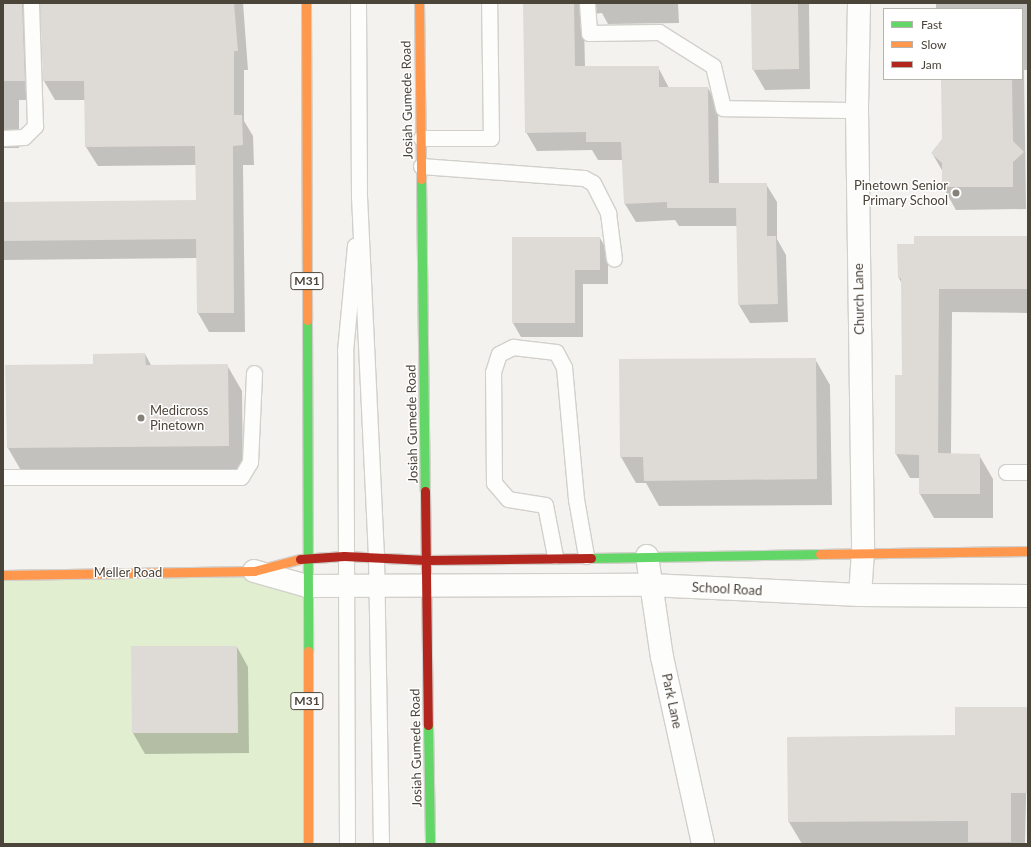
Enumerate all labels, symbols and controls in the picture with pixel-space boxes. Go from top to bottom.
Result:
legend [883,8,1023,80]
text: Fast [921,17,942,32]
text: Slow [921,37,946,52]
street label: Josiah Gumede Road [398,40,416,160]
text: Jam [921,57,942,72]
place label: Pinetown Senior Primary School [854,178,948,209]
marker: Pinetown Senior Primary School [951,188,961,198]
street label: Church Lane [851,263,867,335]
road number: M31 [290,271,324,291]
street label: Josiah Gumede Road [403,364,421,484]
place label: Medicross Pinetown [150,403,208,434]
marker: Medicross Pinetown [135,412,147,424]
street label: Meller Road [94,564,162,580]
street label: School Road [691,579,763,599]
street label: Park Lane [659,672,685,730]
street label: Josiah Gumede Road [407,688,425,808]
road number: M31 [290,691,324,711]

